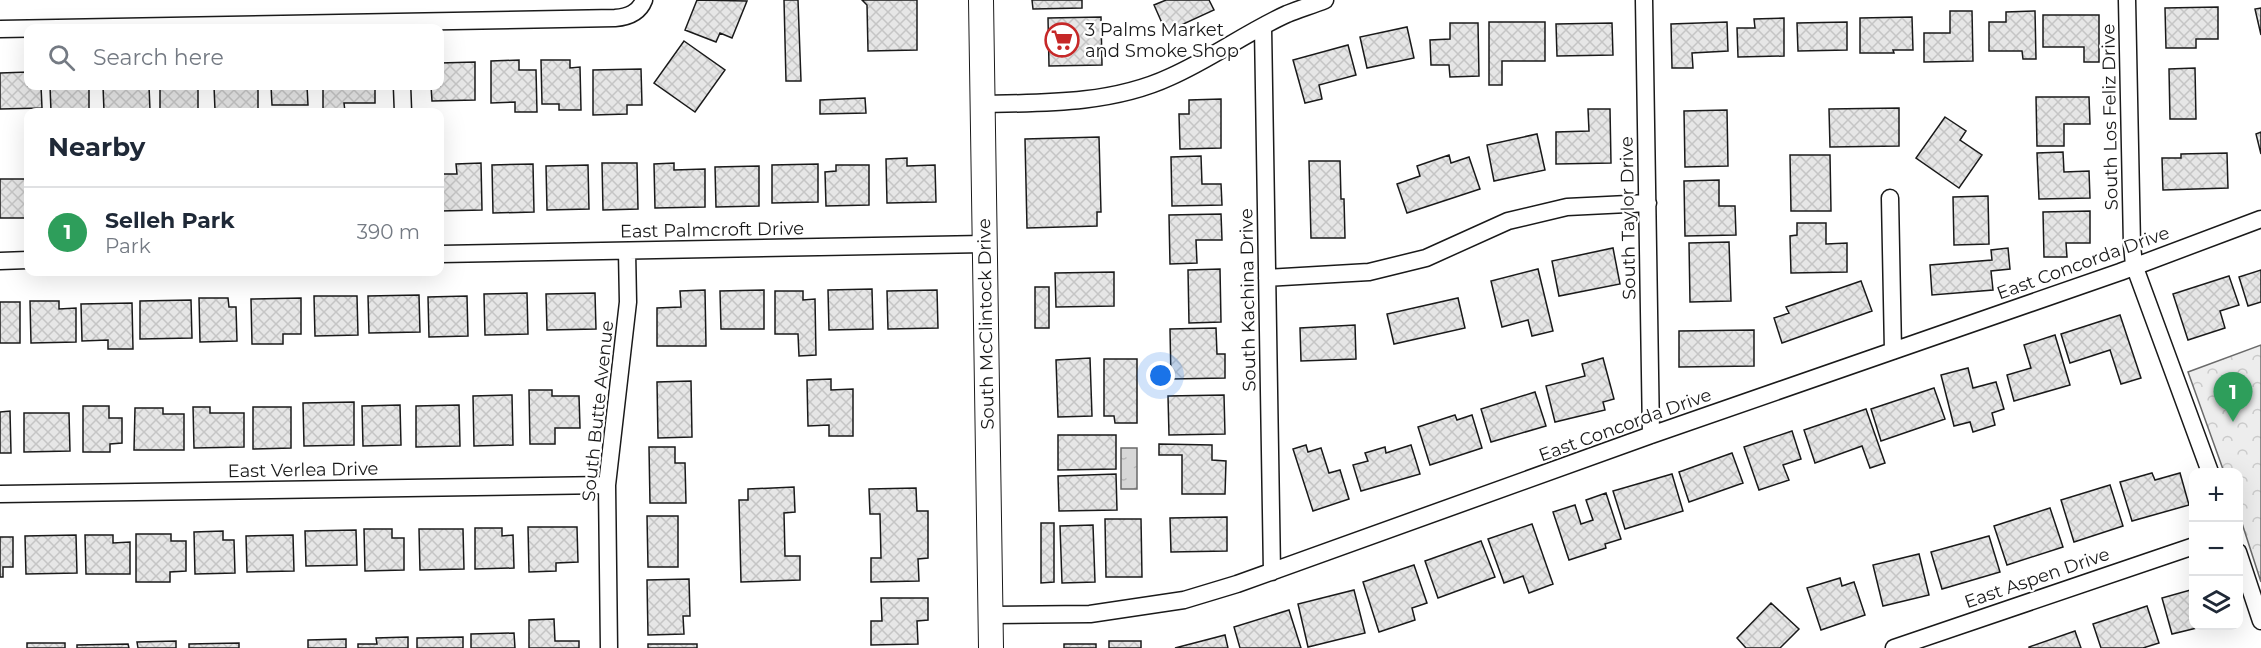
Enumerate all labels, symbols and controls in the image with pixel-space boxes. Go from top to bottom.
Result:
place label: 3 Palms Market and Smoke Shop [1085,19,1239,62]
supermarket icon: 3 Palms Market and Smoke Shop [1044,22,1080,58]
street label: South Los Feliz Drive [2097,23,2123,210]
search box [24,24,444,90]
icon: search [45,41,78,74]
text: Search here [93,44,224,71]
text: Nearby [48,131,145,163]
street label: South Taylor Drive [1616,136,1640,300]
text: Selleh Park [105,207,235,234]
street label: South Kachina Drive [1235,208,1261,392]
street label: East Palmcroft Drive [620,217,804,243]
street label: South McClintock Drive [973,218,999,430]
text: 1 [64,220,71,244]
text: 390 m [357,220,420,244]
street label: East Concorda Drive [1994,221,2172,304]
text: Park [105,234,151,258]
street label: South Butte Avenue [578,319,618,503]
your location [1146,361,1175,390]
pin: 1 [2214,372,2252,422]
street label: East Concorda Drive [1536,383,1714,466]
street label: East Verlea Drive [227,458,379,482]
map controls [2189,468,2243,630]
button: + [2189,468,2243,522]
button: − [2189,522,2243,576]
street label: East Aspen Drive [1962,543,2113,613]
button: layers [2189,576,2243,630]

